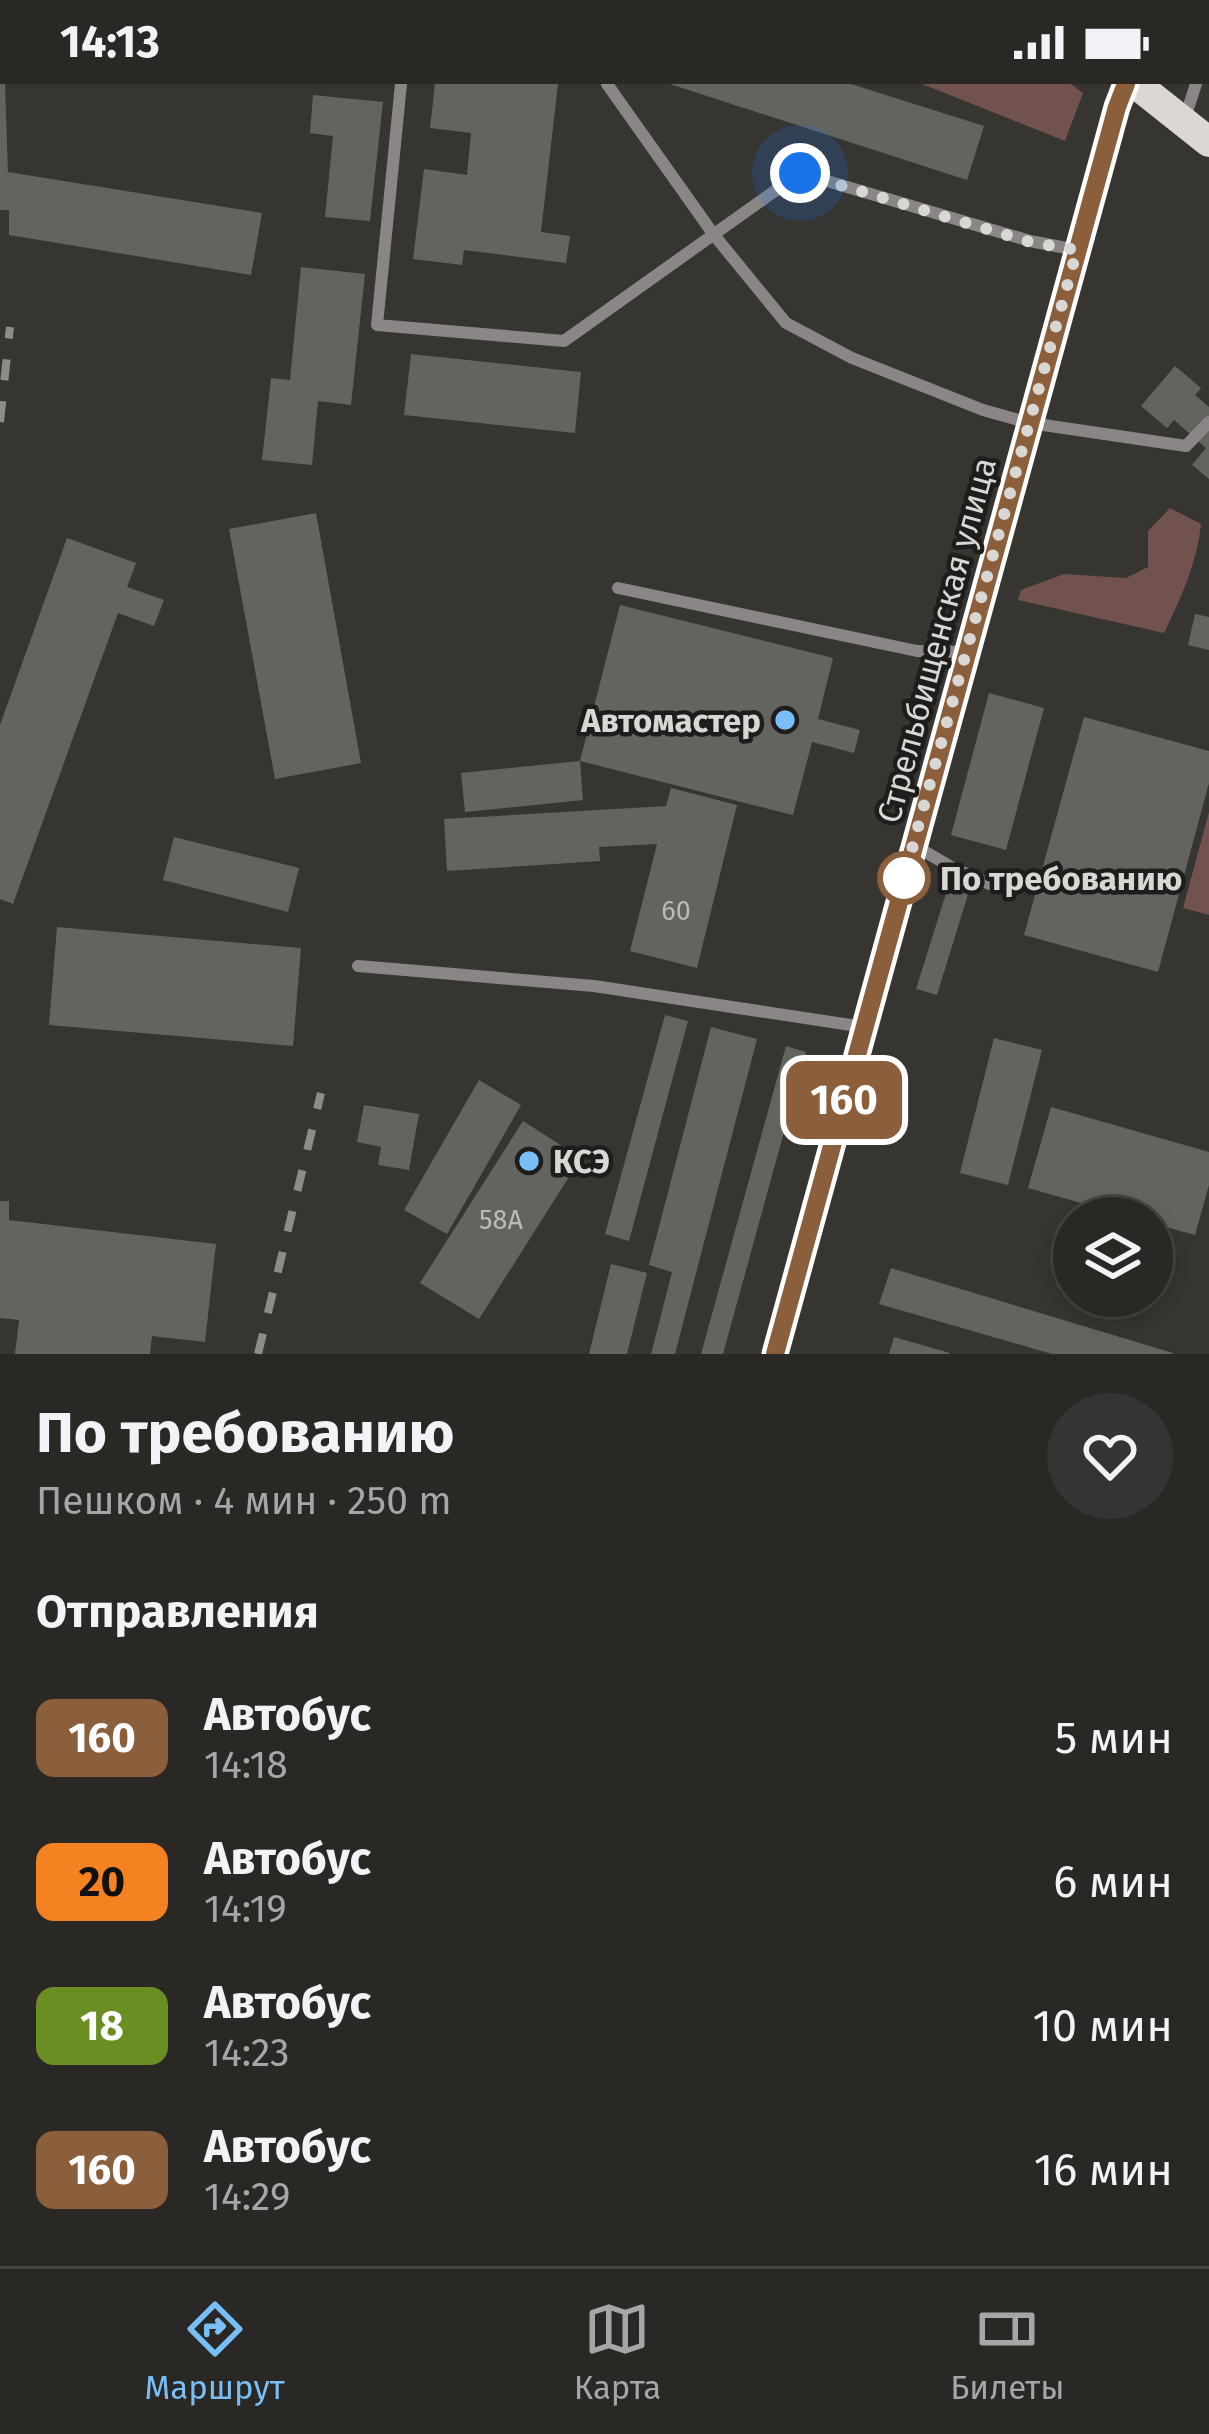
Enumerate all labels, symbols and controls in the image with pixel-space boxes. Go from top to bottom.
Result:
text: 14:13 [60,15,160,69]
your location [770,143,830,203]
street label: Стрельбищенская улица [869,453,1005,827]
place label: Автомастер [580,701,761,741]
marker: Автомастер [772,707,798,733]
marker: По требованию [879,853,929,903]
place label: По требованию [940,859,1182,899]
house number: 60 [661,895,691,927]
line badge: 160 [775,1061,913,1139]
text: 160 [810,1075,878,1125]
place label: КСЭ [553,1142,610,1182]
marker: КСЭ [516,1148,542,1174]
map controls [1053,1197,1173,1317]
button: layers [1053,1197,1173,1317]
house number: 58А [479,1204,523,1236]
button: heart [1047,1393,1173,1519]
text: По требованию [36,1399,455,1467]
text: Пешком · 4 мин · 250 m [36,1478,452,1524]
text: Отправления [36,1585,319,1639]
text: Автобус [204,1688,371,1742]
text: 5 мин [1055,1711,1173,1765]
text: 160 [68,1713,136,1763]
text: 14:18 [204,1742,288,1788]
text: Автобус [204,1832,371,1886]
text: 6 мин [1053,1855,1173,1909]
text: 20 [79,1857,125,1907]
text: 14:19 [204,1886,287,1932]
text: Автобус [204,1976,371,2030]
text: 10 мин [1033,1999,1173,2053]
text: 18 [80,2001,124,2051]
text: 14:23 [204,2030,290,2076]
text: Автобус [204,2120,371,2174]
text: 16 мин [1034,2143,1173,2197]
text: 160 [68,2145,136,2195]
text: 14:29 [204,2174,290,2220]
tab: Маршрут [145,2296,285,2408]
tab: Карта [574,2296,661,2408]
tab: Билеты [950,2296,1064,2408]

